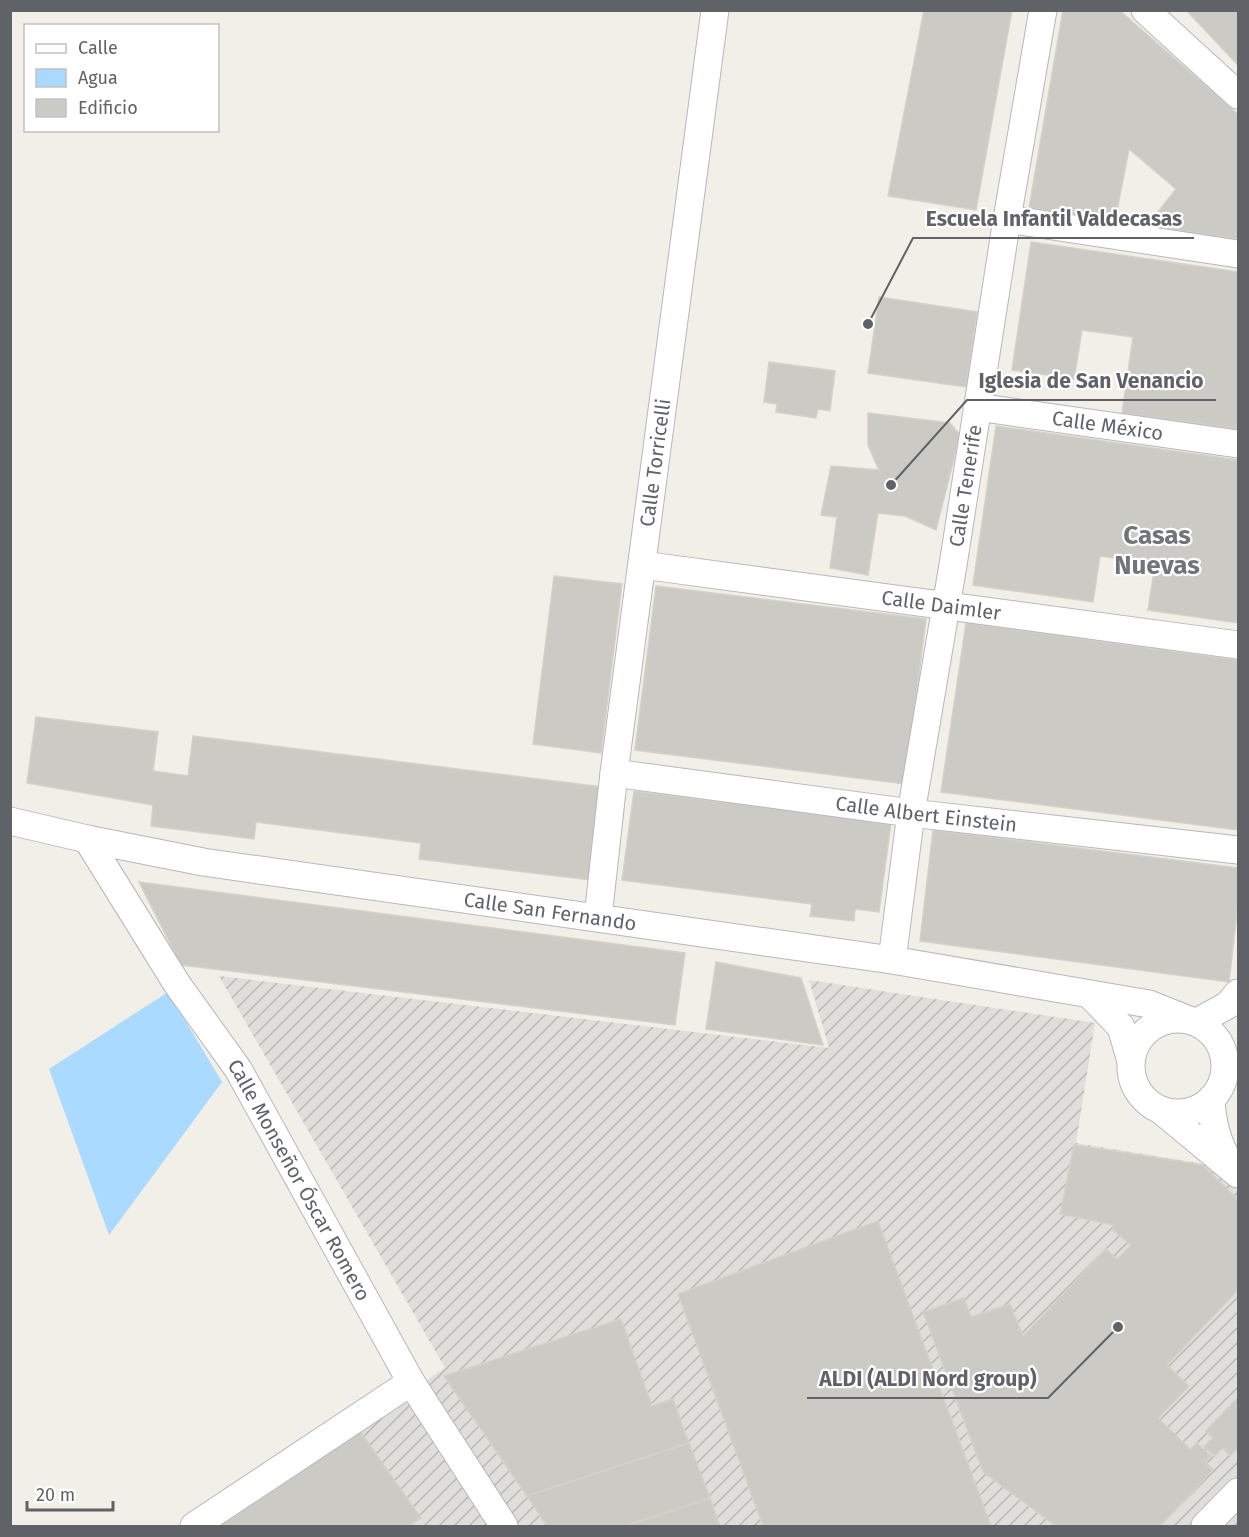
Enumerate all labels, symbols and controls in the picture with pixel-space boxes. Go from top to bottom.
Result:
legend [24,24,219,132]
text: Calle [78,37,118,59]
text: Agua [78,67,118,89]
text: Edificio [78,97,138,119]
callout: Escuela Infantil Valdecasas [913,199,1194,238]
text: Escuela Infantil Valdecasas [926,206,1182,232]
callout: Iglesia de San Venancio [967,361,1216,400]
text: Iglesia de San Venancio [979,368,1203,394]
street label: Calle Torricelli [635,397,675,528]
street label: Calle México [1051,406,1165,445]
street label: Calle Tenerife [944,423,987,548]
district label: Casas Nuevas [1114,520,1200,581]
street label: Calle Daimler [880,585,1003,625]
street label: Calle Albert Einstein [834,791,1018,837]
street label: Calle San Fernando [462,887,638,936]
street label: Calle Monseñor Óscar Romero [223,1054,376,1305]
callout: ALDI (ALDI Nord group) [807,1359,1048,1398]
text: ALDI (ALDI Nord group) [818,1366,1037,1392]
scale bar [27,1474,112,1512]
text: 20 m [36,1484,75,1506]

